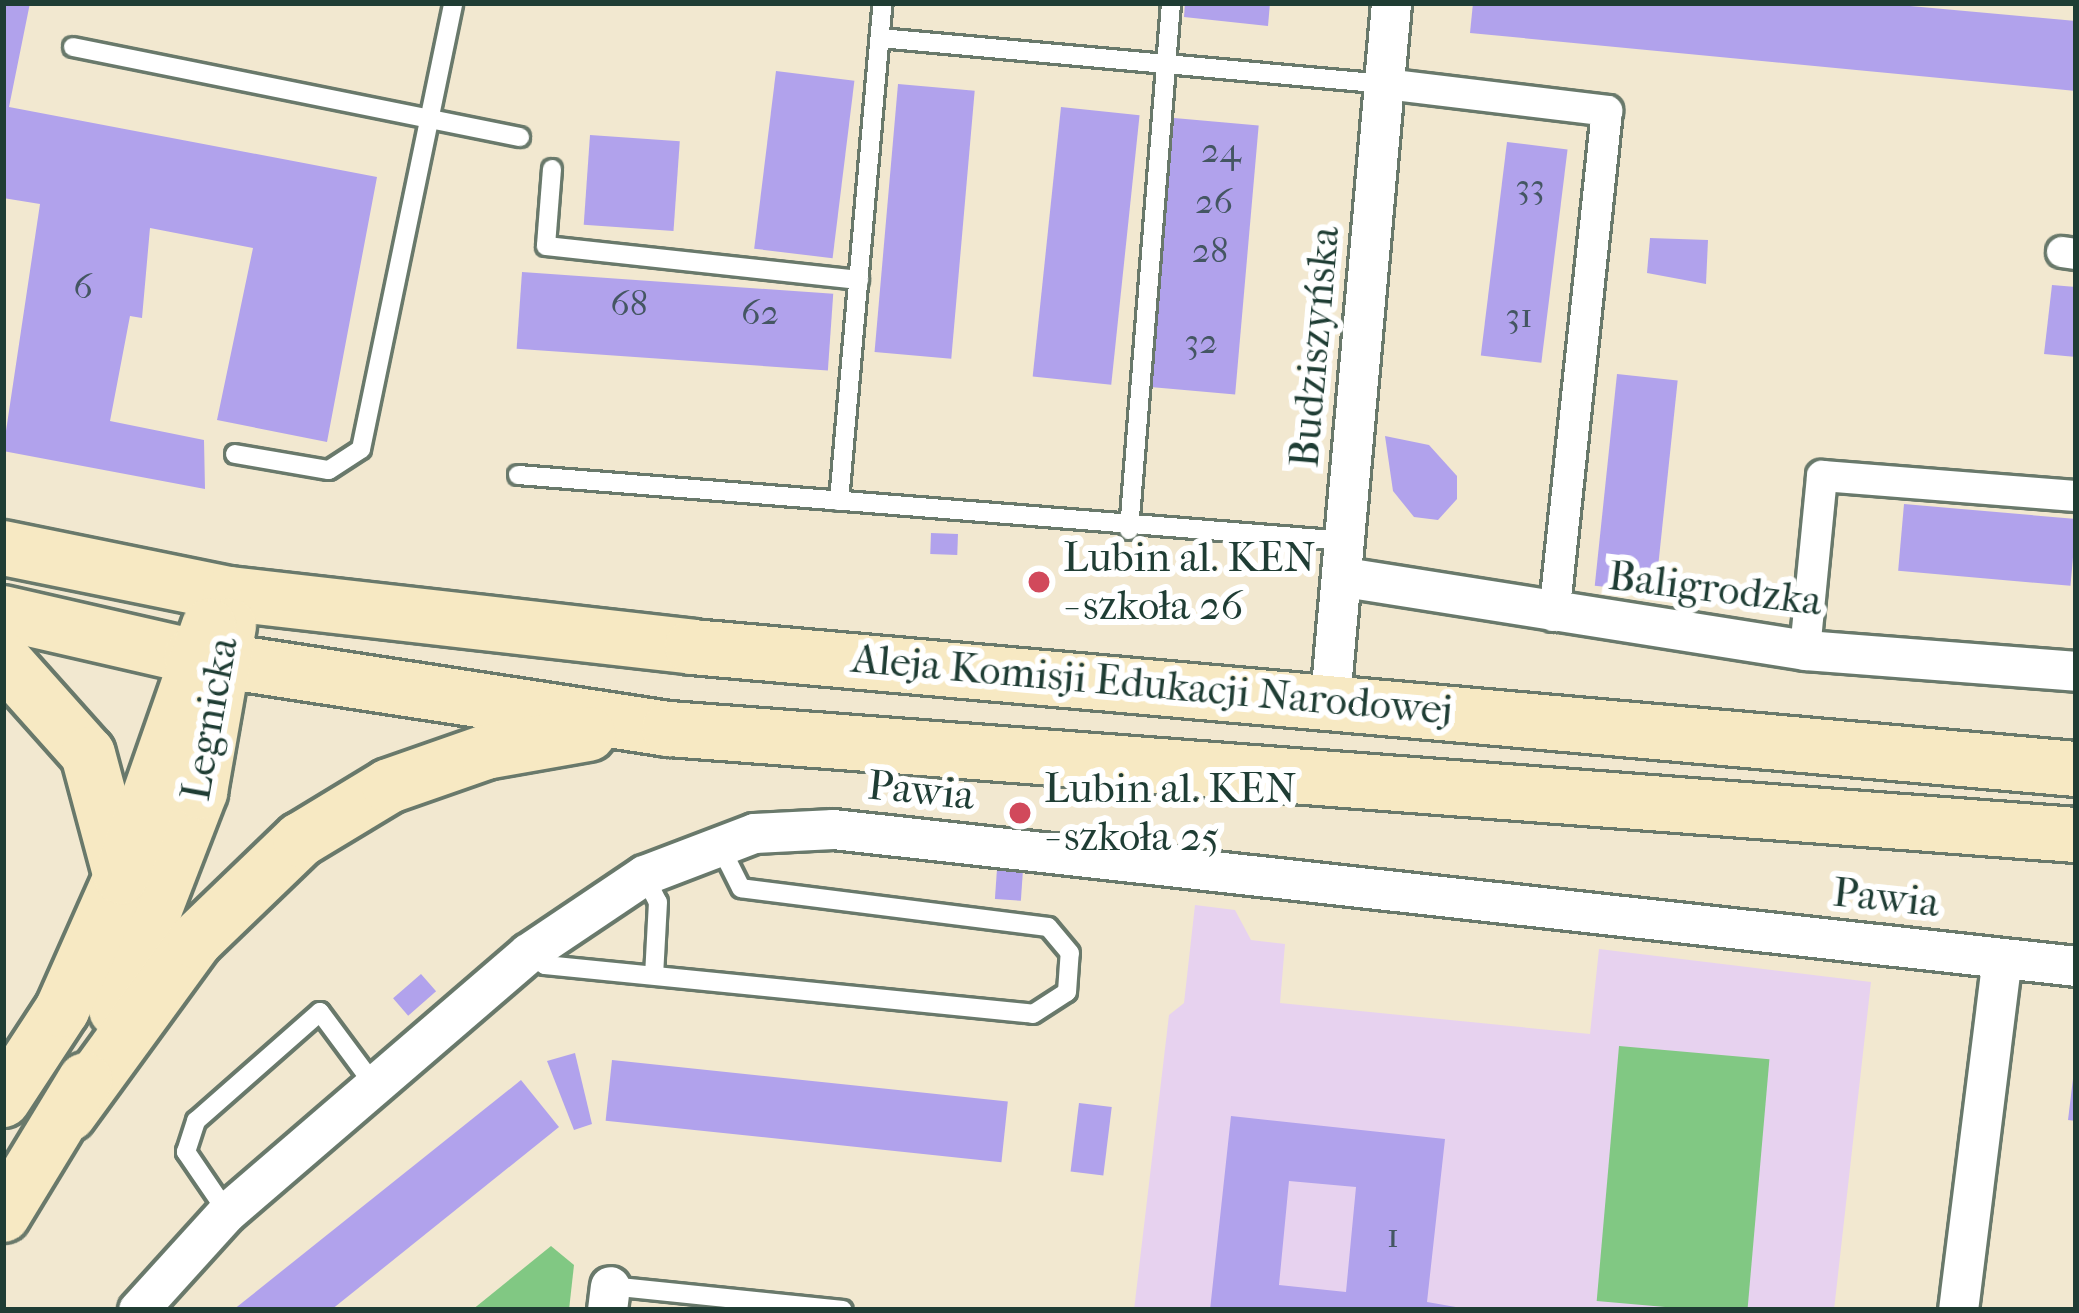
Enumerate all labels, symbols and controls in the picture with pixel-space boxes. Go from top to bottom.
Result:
house number: 24 [1201,129,1241,173]
house number: 33 [1515,165,1545,209]
house number: 26 [1195,180,1233,224]
street label: Budziszyńska [1279,224,1351,470]
house number: 28 [1192,229,1228,273]
house number: 6 [73,265,93,309]
house number: 68 [610,282,648,326]
house number: 62 [741,291,779,335]
house number: 31 [1505,294,1533,338]
house number: 32 [1184,320,1218,364]
place label: Lubin al. KEN - szkoła 26 [1063,533,1316,632]
street label: Baligrodzka [1605,551,1825,627]
marker: Lubin al. KEN - szkoła 26 [1026,569,1052,595]
street label: Legnicka [171,633,249,805]
street label: Aleja Komisji Edukacji Narodowej [850,634,1454,736]
street label: Pawia [865,760,977,822]
place label: Lubin al. KEN - szkoła 25 [1044,764,1297,862]
marker: Lubin al. KEN - szkoła 25 [1007,800,1033,826]
street label: Pawia [1830,867,1942,929]
house number: 1 [1387,1214,1399,1258]

